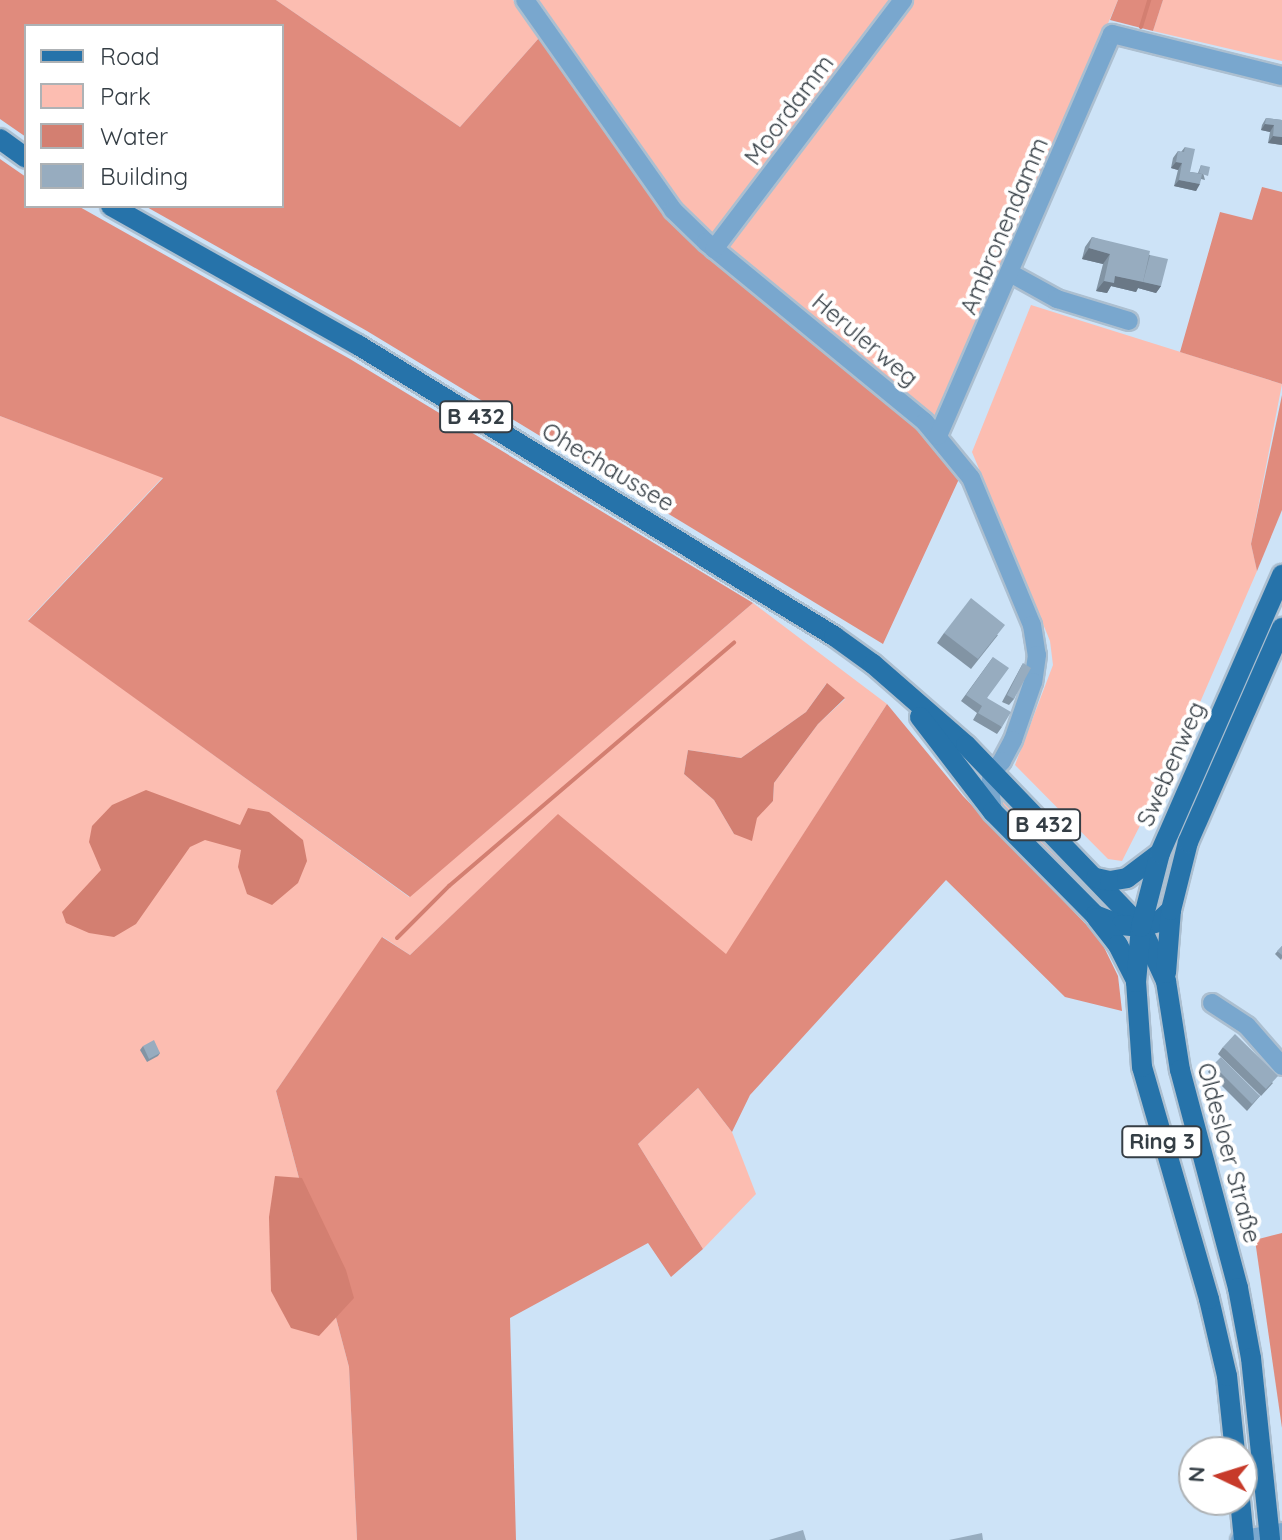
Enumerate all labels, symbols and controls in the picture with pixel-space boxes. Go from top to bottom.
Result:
legend [24,24,284,208]
text: Road [100,41,160,71]
street label: Moordamm [738,49,840,171]
text: Park [100,81,151,111]
text: Water [100,121,168,151]
street label: Ambronendamm [954,133,1054,319]
text: Building [100,161,188,191]
street label: Herulerweg [806,287,924,393]
road number: B 432 [438,399,514,435]
street label: Ohechaussee [537,416,679,518]
street label: Swebenweg [1131,697,1211,831]
road number: B 432 [1006,807,1082,843]
street label: Oldesloer Straße [1191,1060,1267,1246]
road number: Ring 3 [1120,1124,1204,1160]
north arrow [1178,1436,1258,1516]
text: N [1182,1465,1211,1484]

